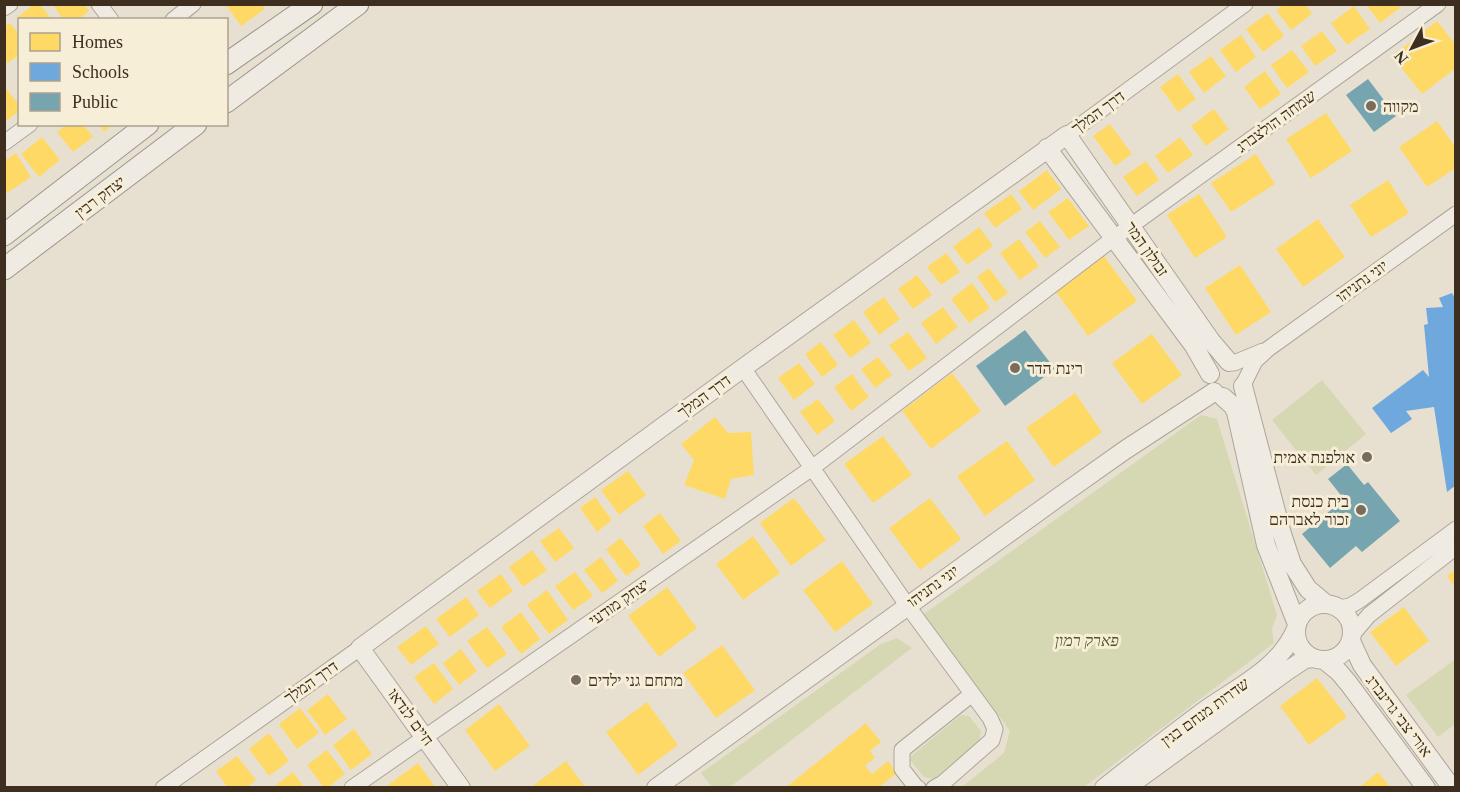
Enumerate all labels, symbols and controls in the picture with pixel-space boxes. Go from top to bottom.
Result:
legend [18,18,228,126]
north arrow [1382,18,1442,78]
text: Homes [72,32,123,52]
text: N [1391,47,1411,67]
text: Schools [72,62,129,82]
street label: שמחה הולצברג [1233,86,1319,155]
street label: דרך המלך [1068,87,1128,137]
text: Public [72,92,118,112]
place label: מקווה [1383,98,1418,115]
marker: מקווה [1364,99,1378,113]
street label: יצחק רבין [72,173,128,221]
street label: זבולון המר [1122,219,1172,279]
street label: יוני נתניהו [1333,257,1391,305]
place label: רינת הדר [1027,360,1083,377]
marker: רינת הדר [1008,361,1022,375]
street label: דרך המלך [674,371,734,421]
place label: אולפנת אמית [1273,449,1355,466]
marker: אולפנת אמית [1360,450,1374,464]
place label: בית כנסת זכור לאברהם [1269,493,1349,528]
marker: בית כנסת זכור לאברהם [1354,503,1368,517]
street label: יוני נתניהו [904,562,962,610]
street label: יצחק מודעי [586,575,652,629]
park label: פארק רמון [1055,632,1119,650]
street label: דרך המלך [281,657,341,707]
place label: מתחם גני ילדים [588,672,683,689]
street label: אורי צבי גרינברג [1363,672,1435,760]
marker: מתחם גני ילדים [569,673,583,687]
street label: שדרות מנחם בגין [1158,674,1253,749]
street label: חיים לנדאו [385,685,437,749]

